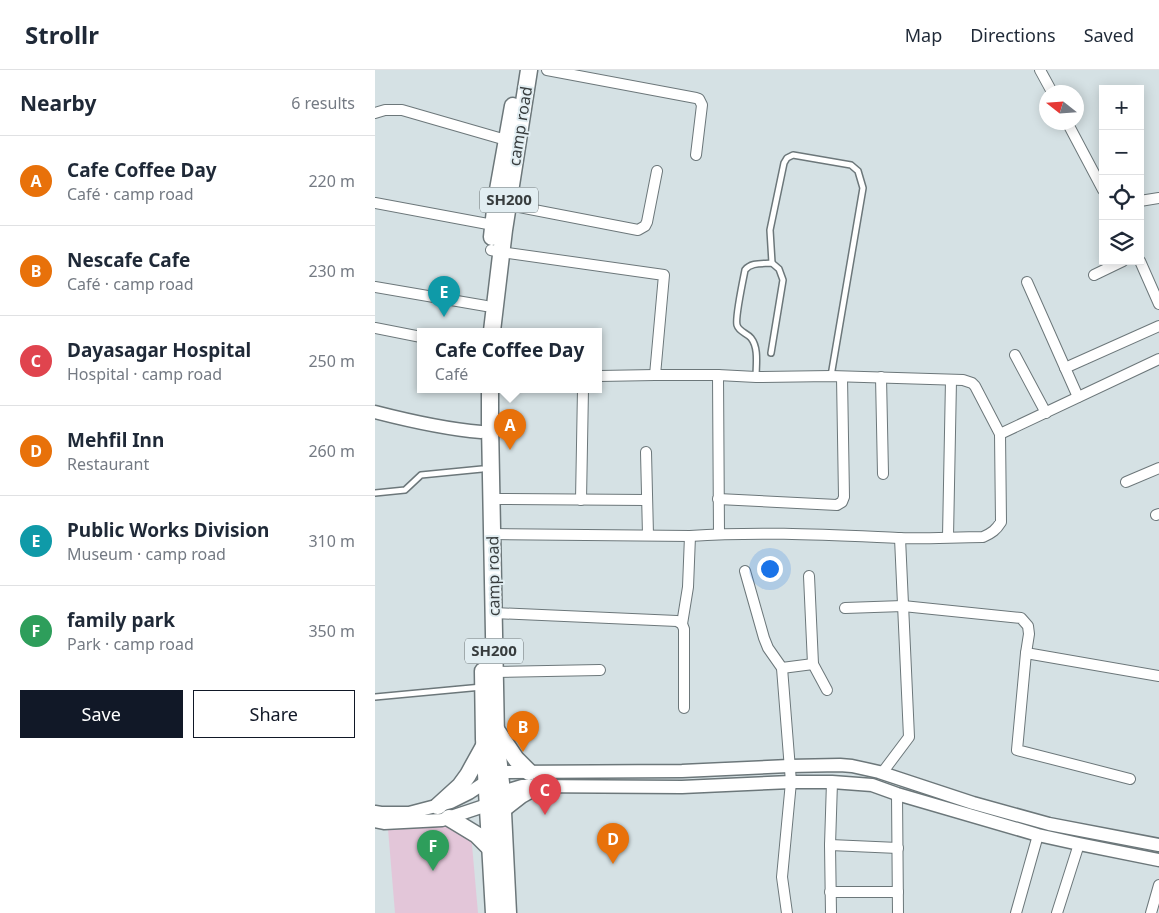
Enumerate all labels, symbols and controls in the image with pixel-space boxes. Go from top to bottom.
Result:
text: Strollr [25,18,99,51]
text: Map [905,23,942,47]
text: Directions [970,23,1056,47]
text: Saved [1084,23,1134,47]
street label: camp road [503,85,537,167]
north arrow [1039,85,1084,130]
map controls [1099,85,1144,265]
button: + [1099,85,1144,130]
text: Nearby [20,89,96,117]
text: 6 results [291,92,355,114]
button: − [1099,130,1144,175]
text: Cafe Coffee Day [67,157,217,183]
text: A [30,170,42,192]
text: 220 m [308,170,355,192]
button: locate [1099,175,1144,220]
text: Café · camp road [67,183,194,205]
road number: SH200 [480,188,538,212]
button: layers [1099,220,1144,265]
text: Nescafe Cafe [67,247,190,273]
text: B [31,260,41,282]
text: 230 m [308,260,355,282]
text: Café · camp road [67,273,194,295]
pin: E [428,276,460,317]
popup [417,328,602,393]
text: Dayasagar Hospital [67,337,251,363]
text: Cafe Coffee Day [435,337,584,363]
text: C [31,350,41,372]
text: 250 m [308,350,355,372]
text: Hospital · camp road [67,363,222,385]
text: Café [435,363,468,385]
pin: A [494,409,526,450]
text: Mehfil Inn [67,427,164,453]
text: D [30,440,42,462]
text: 260 m [308,440,355,462]
text: Restaurant [67,453,149,475]
text: Public Works Division [67,517,269,543]
text: E [32,530,40,552]
text: 310 m [308,530,355,552]
street label: camp road [481,536,505,616]
text: Museum · camp road [67,543,226,565]
your location [757,556,783,582]
text: family park [67,607,175,633]
text: F [32,620,40,642]
text: 350 m [308,620,355,642]
text: Park · camp road [67,633,194,655]
road number: SH200 [465,638,523,664]
button: Save [20,690,183,738]
button: Share [193,690,355,738]
pin: B [507,711,539,752]
pin: C [529,774,561,815]
pin: D [597,823,629,864]
pin: F [417,830,449,871]

